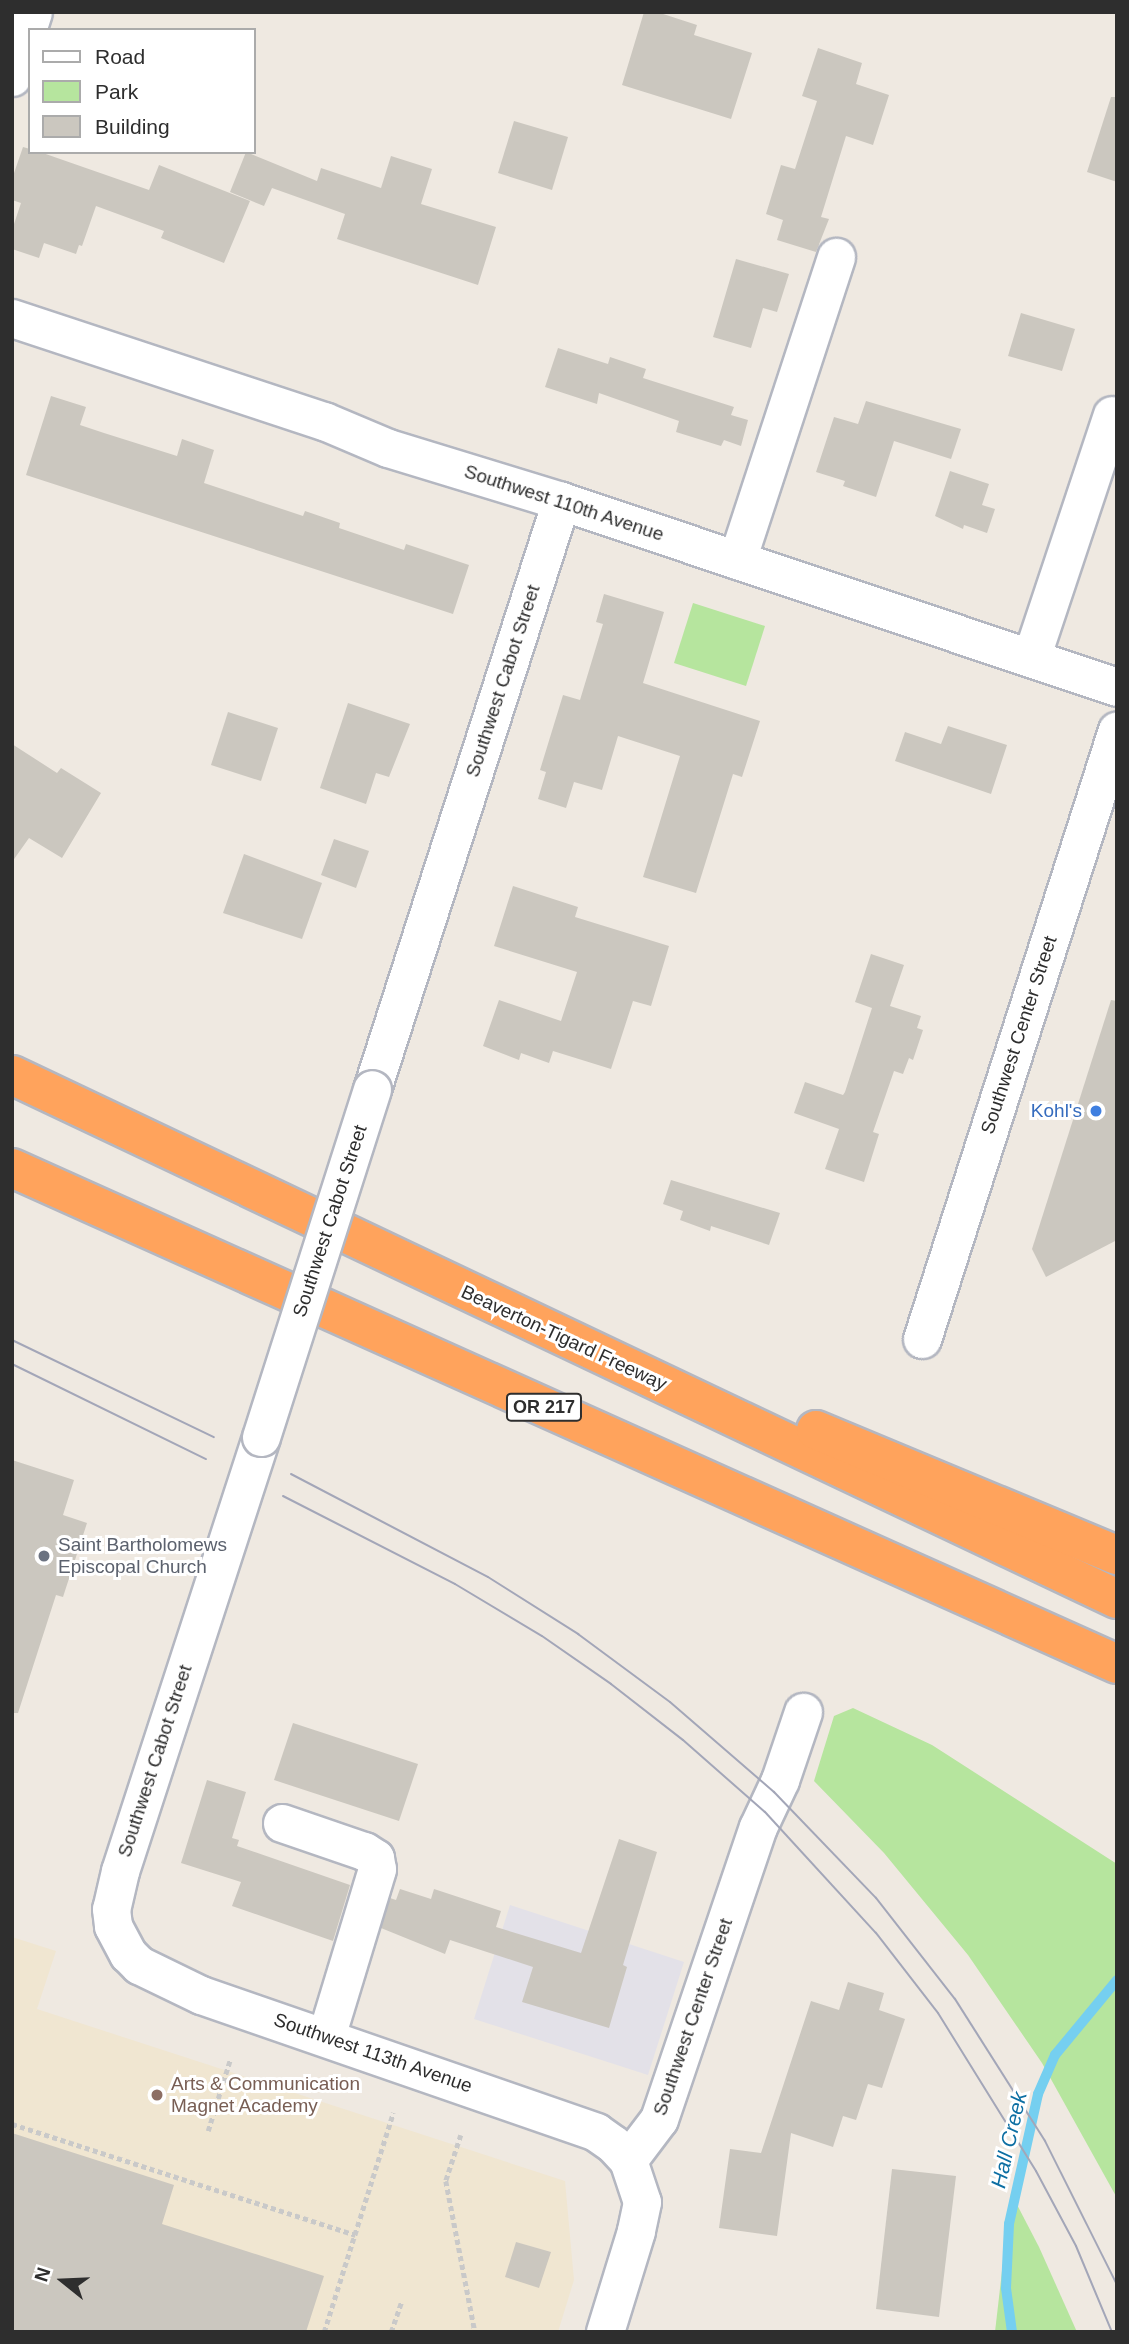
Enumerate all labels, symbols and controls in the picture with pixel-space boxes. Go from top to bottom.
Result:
legend [28,28,256,154]
text: Road [95,45,145,68]
text: Park [95,80,138,103]
text: Building [95,115,170,138]
street label: Southwest 110th Avenue [461,460,667,546]
street label: Southwest Cabot Street [461,582,545,780]
street label: Southwest Center Street [976,933,1062,1137]
place label: Kohl's [1031,1100,1082,1122]
marker: Kohl's [1088,1103,1104,1119]
street label: Southwest Cabot Street [288,1122,372,1320]
street label: Beaverton-Tigard Freeway [458,1280,670,1396]
road number: OR 217 [505,1392,582,1422]
place label: Saint Bartholomews Episcopal Church [58,1534,227,1578]
marker: Saint Bartholomews Episcopal Church [36,1548,52,1564]
street label: Southwest Cabot Street [113,1662,197,1860]
street label: Southwest Center Street [649,1915,737,2119]
street label: Southwest 113th Avenue [270,2008,476,2098]
place label: Arts & Communication Magnet Academy [171,2073,360,2117]
marker: Arts & Communication Magnet Academy [149,2087,165,2103]
water label: Hall Creek [986,2089,1032,2191]
north arrow [28,2246,98,2316]
text: N [30,2265,55,2284]

